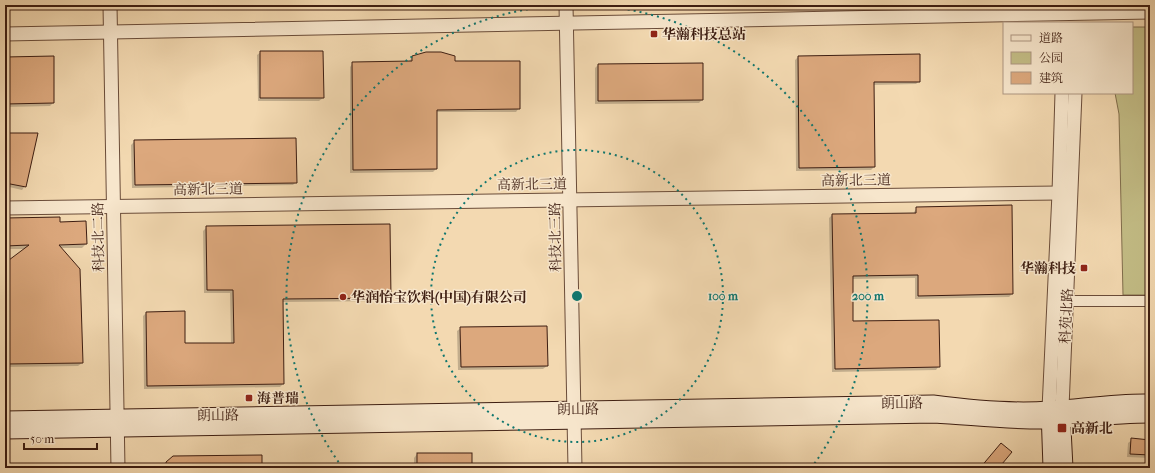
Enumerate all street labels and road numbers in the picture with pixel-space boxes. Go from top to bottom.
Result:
street label: 高新北三道 [821,171,891,190]
street label: 高新北三道 [497,175,567,194]
street label: 高新北三道 [173,180,243,199]
street label: 科技北二路 [89,202,108,272]
street label: 科技北三路 [546,202,565,272]
street label: 科苑北路 [1057,288,1076,344]
street label: 朗山路 [881,395,923,412]
street label: 朗山路 [557,401,599,418]
street label: 朗山路 [197,407,239,424]

